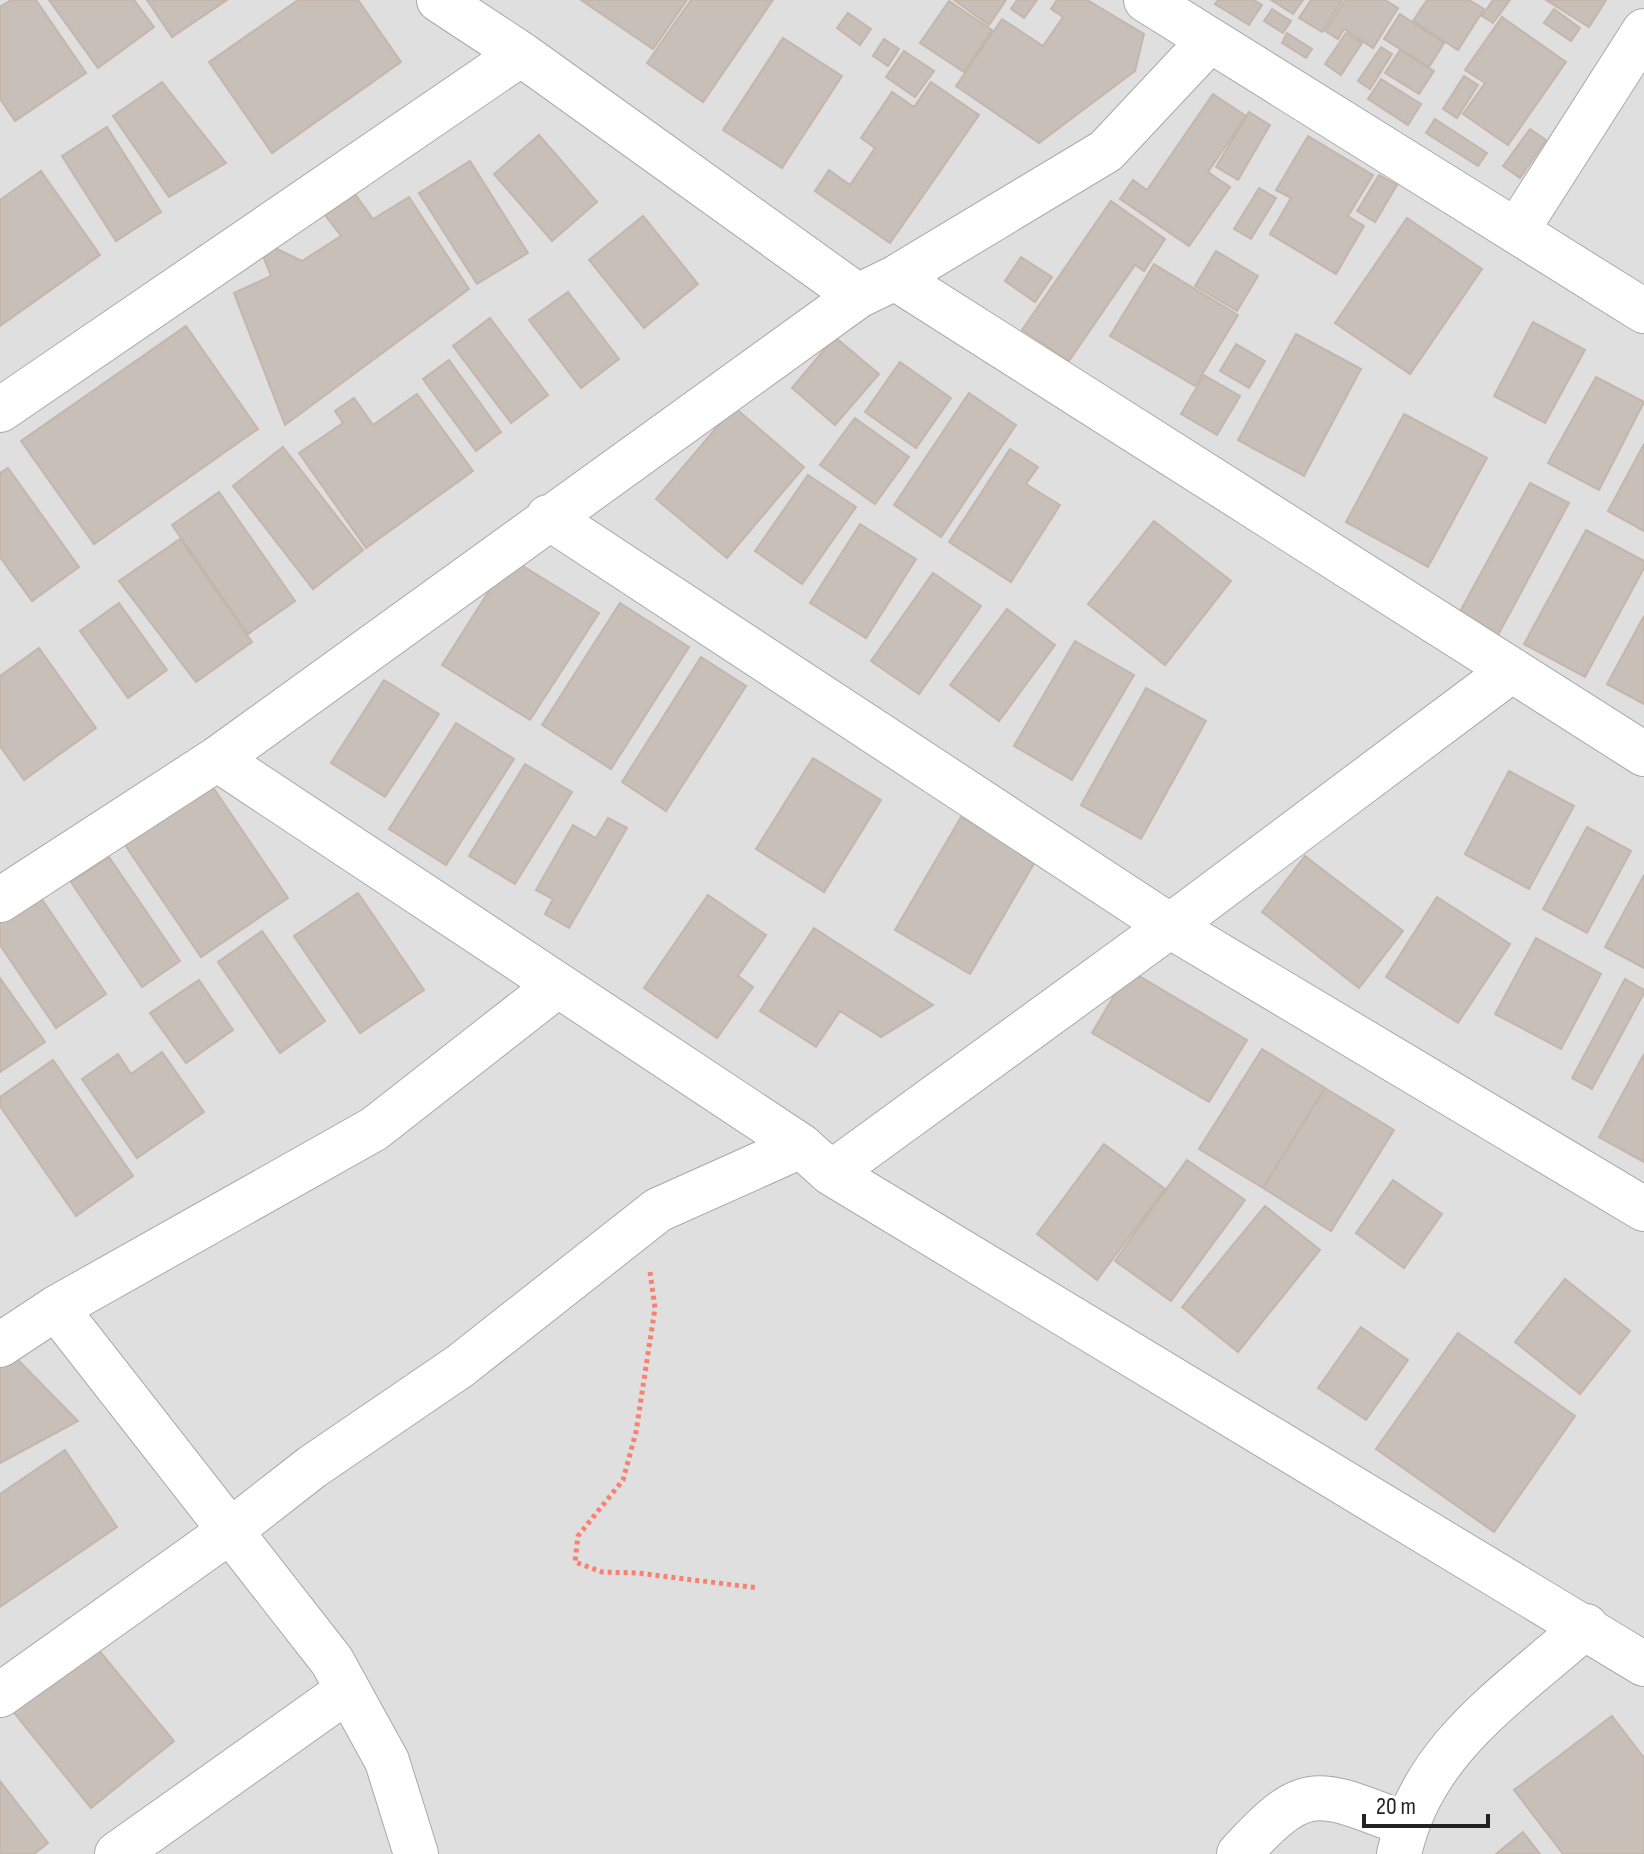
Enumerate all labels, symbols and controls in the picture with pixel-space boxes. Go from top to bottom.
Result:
scale bar [1364,1778,1488,1828]
text: 20 m [1376,1792,1416,1821]

